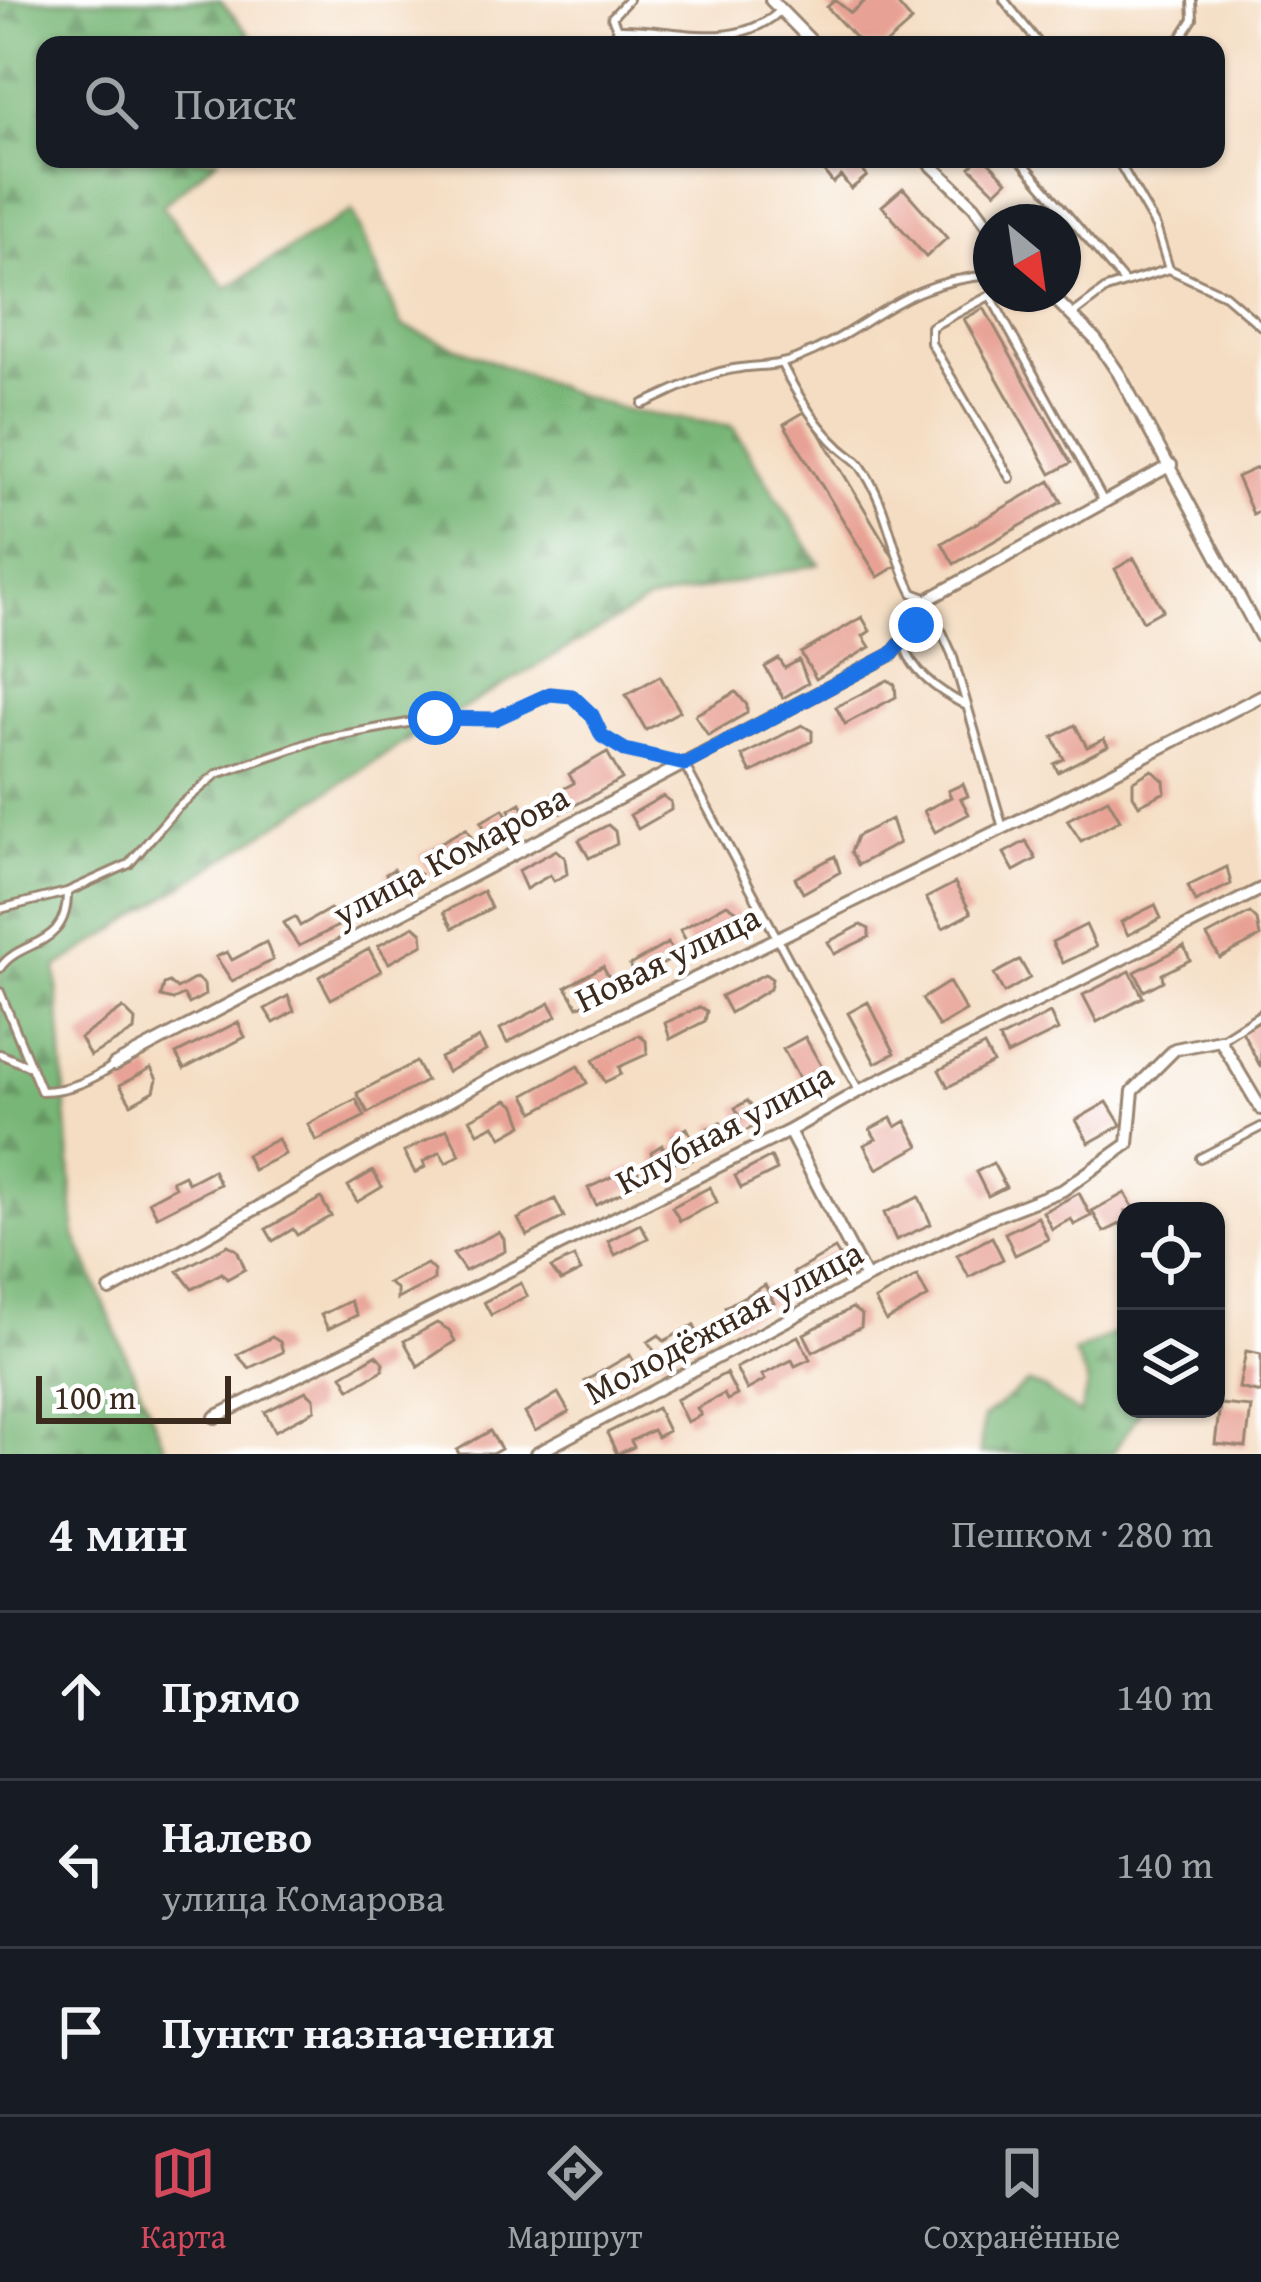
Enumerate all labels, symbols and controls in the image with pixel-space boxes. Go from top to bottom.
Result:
search box [36,36,1225,168]
icon: search [78,69,144,135]
text: Поиск [174,70,296,135]
north arrow [973,204,1081,312]
route end [889,598,943,652]
route start [408,691,462,745]
street label: улица Комарова [321,769,578,939]
street label: Новая улица [565,889,769,1025]
street label: Клубная улица [606,1047,842,1207]
map controls [1117,1202,1225,1418]
button: locate [1117,1202,1225,1310]
street label: Молодёжная улица [574,1225,872,1417]
button: layers [1117,1310,1225,1418]
scale bar [36,1370,231,1423]
text: 100 m [54,1373,136,1421]
text: 4 мин [48,1495,187,1570]
text: Пешком · 280 m [951,1504,1213,1561]
icon: ahead [48,1663,114,1729]
text: Прямо [162,1663,300,1728]
text: 140 m [1116,1667,1213,1724]
text: Налево [162,1803,312,1868]
icon: left [48,1831,114,1897]
text: 140 m [1116,1835,1213,1892]
text: улица Комарова [162,1868,445,1925]
icon: arrive [48,1999,114,2065]
text: Пункт назначения [162,1999,555,2064]
tab: Карта [141,2140,226,2260]
tab: Маршрут [507,2140,642,2260]
tab: Сохранённые [924,2140,1120,2260]

